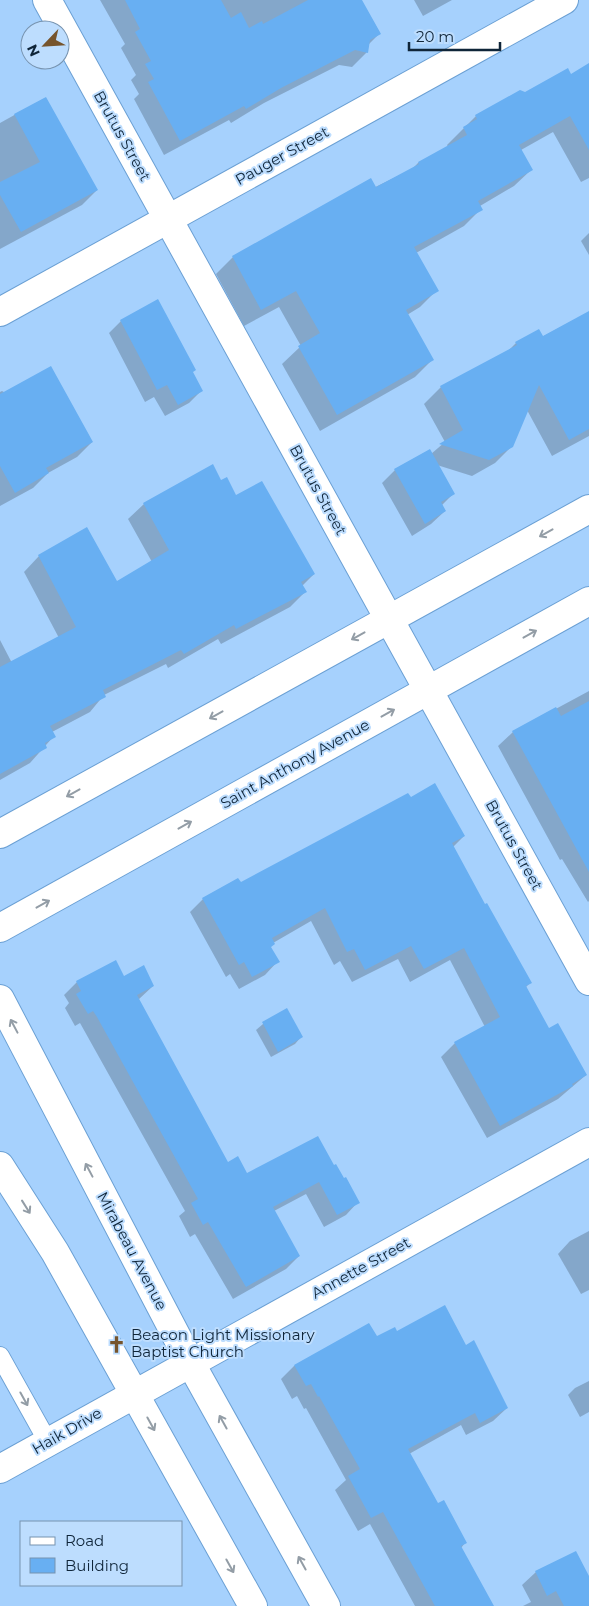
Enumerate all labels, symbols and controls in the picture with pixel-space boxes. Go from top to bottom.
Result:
north arrow [20,20,70,70]
scale bar [409,20,500,52]
text: 20 m [416,27,454,46]
text: N [23,42,44,59]
street label: Brutus Street [90,87,155,184]
street label: Pauger Street [232,122,332,189]
street label: Brutus Street [286,441,351,538]
one-way arrow [540,528,554,538]
one-way arrow [523,629,538,639]
one-way arrow [351,632,366,642]
one-way arrow [380,707,395,717]
one-way arrow [208,710,223,720]
street label: Saint Anthony Avenue [217,715,373,812]
one-way arrow [66,788,81,798]
street label: Brutus Street [482,796,547,893]
one-way arrow [177,820,192,830]
one-way arrow [35,899,50,909]
one-way arrow [9,1019,18,1034]
one-way arrow [84,1163,93,1178]
street label: Mirabeau Avenue [93,1188,172,1313]
one-way arrow [21,1200,31,1214]
street label: Annette Street [308,1233,414,1303]
place label: Beacon Light Missionary Baptist Church [131,1325,315,1361]
church icon: Beacon Light Missionary Baptist Church [107,1334,127,1354]
one-way arrow [19,1391,29,1405]
street label: Haik Drive [29,1403,105,1458]
one-way arrow [218,1414,228,1429]
one-way arrow [146,1416,156,1431]
legend [20,1521,182,1586]
text: Road [65,1531,104,1550]
text: Building [65,1556,129,1575]
one-way arrow [297,1556,307,1571]
one-way arrow [225,1558,235,1573]

